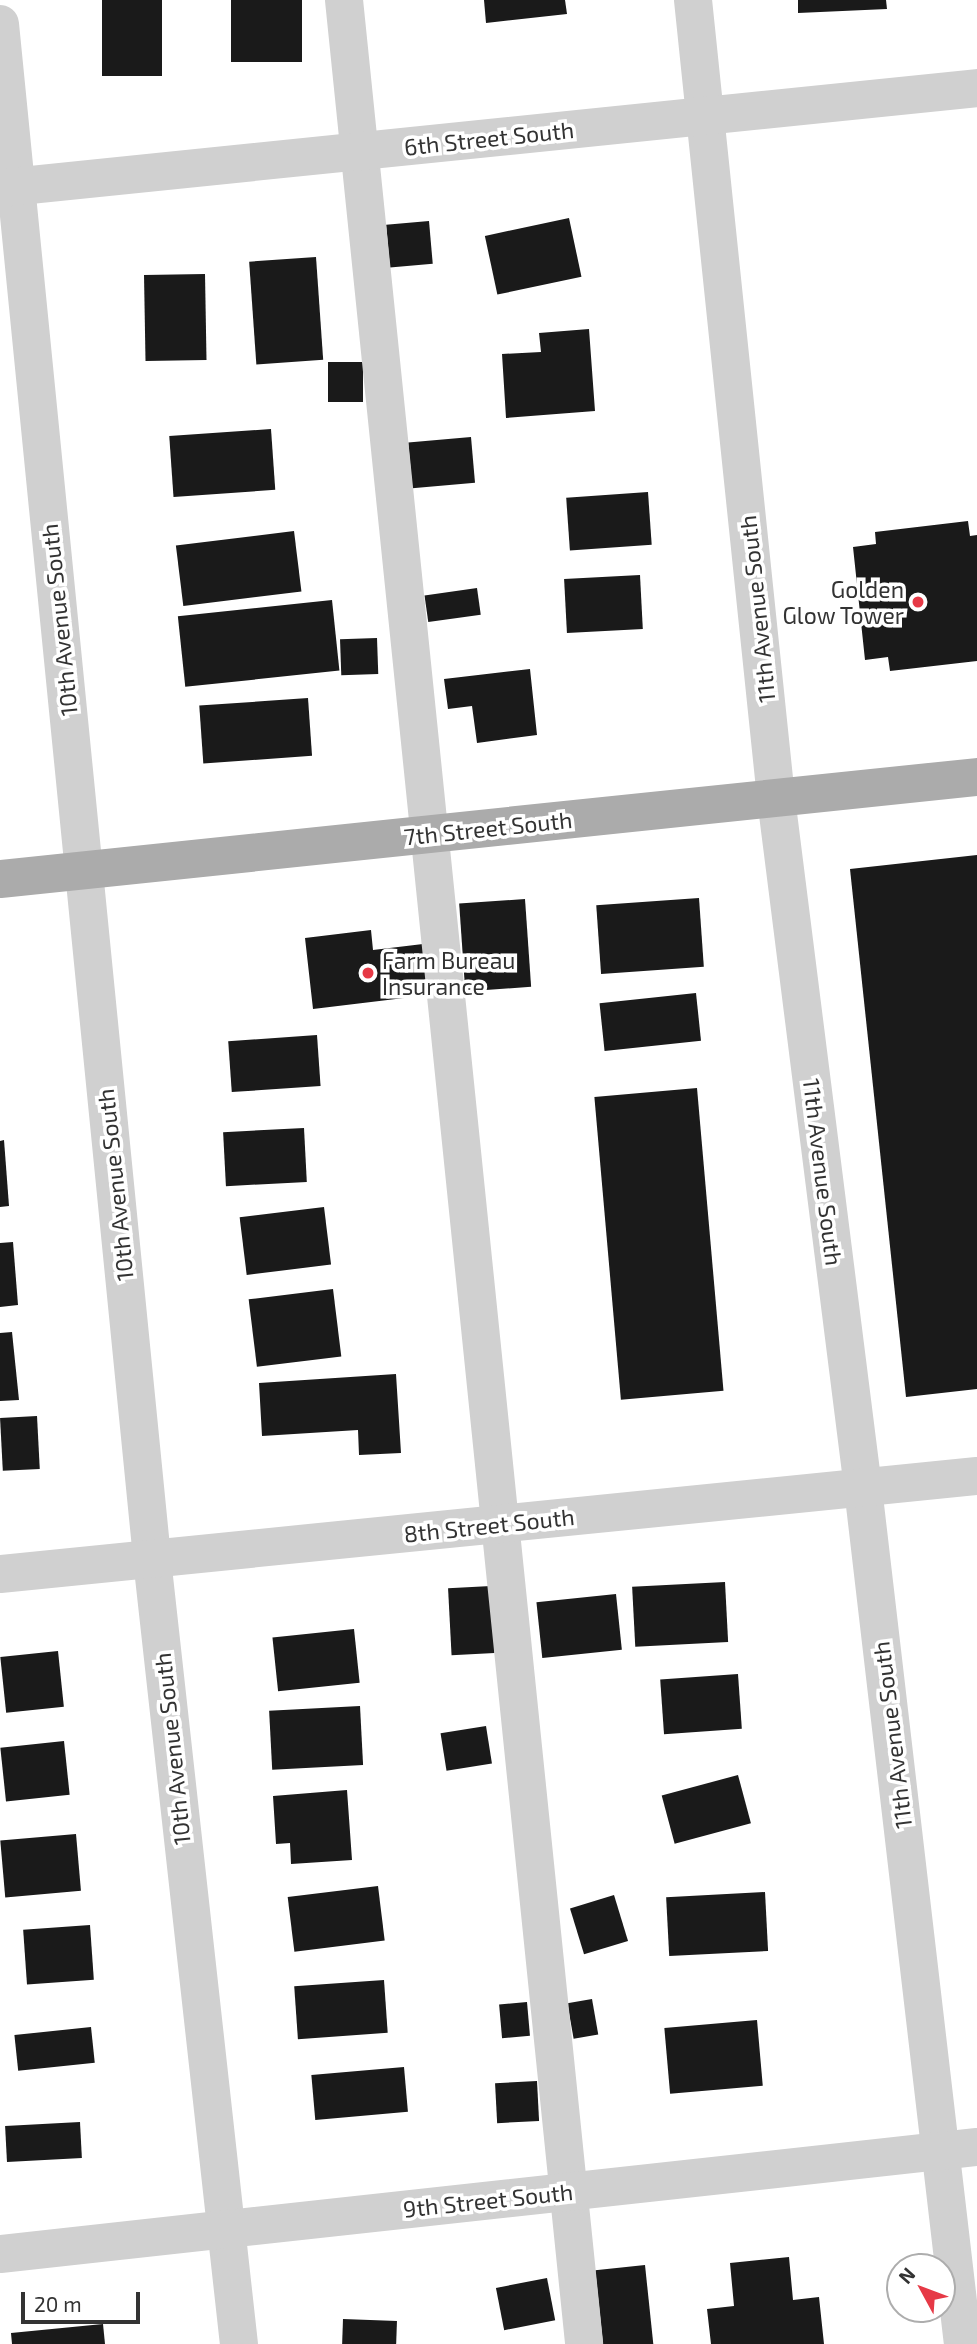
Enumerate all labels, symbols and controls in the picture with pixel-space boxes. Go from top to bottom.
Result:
street label: 6th Street South [403,115,575,161]
street label: 11th Avenue South [733,514,781,704]
street label: 10th Avenue South [35,522,83,718]
place label: Golden Glow Tower [781,575,904,629]
marker: Golden Glow Tower [910,594,926,610]
street label: 7th Street South [402,805,574,851]
place label: Farm Bureau Insurance [382,946,515,1000]
marker: Farm Bureau Insurance [360,965,376,981]
street label: 11th Avenue South [798,1077,848,1267]
street label: 10th Avenue South [91,1087,139,1283]
street label: 8th Street South [402,1502,576,1548]
street label: 11th Avenue South [867,1640,917,1830]
street label: 10th Avenue South [148,1651,196,1847]
street label: 9th Street South [402,2177,574,2223]
north arrow [886,2253,956,2323]
text: N [893,2262,919,2288]
scale bar [24,2278,144,2322]
text: 20 m [34,2291,82,2316]

